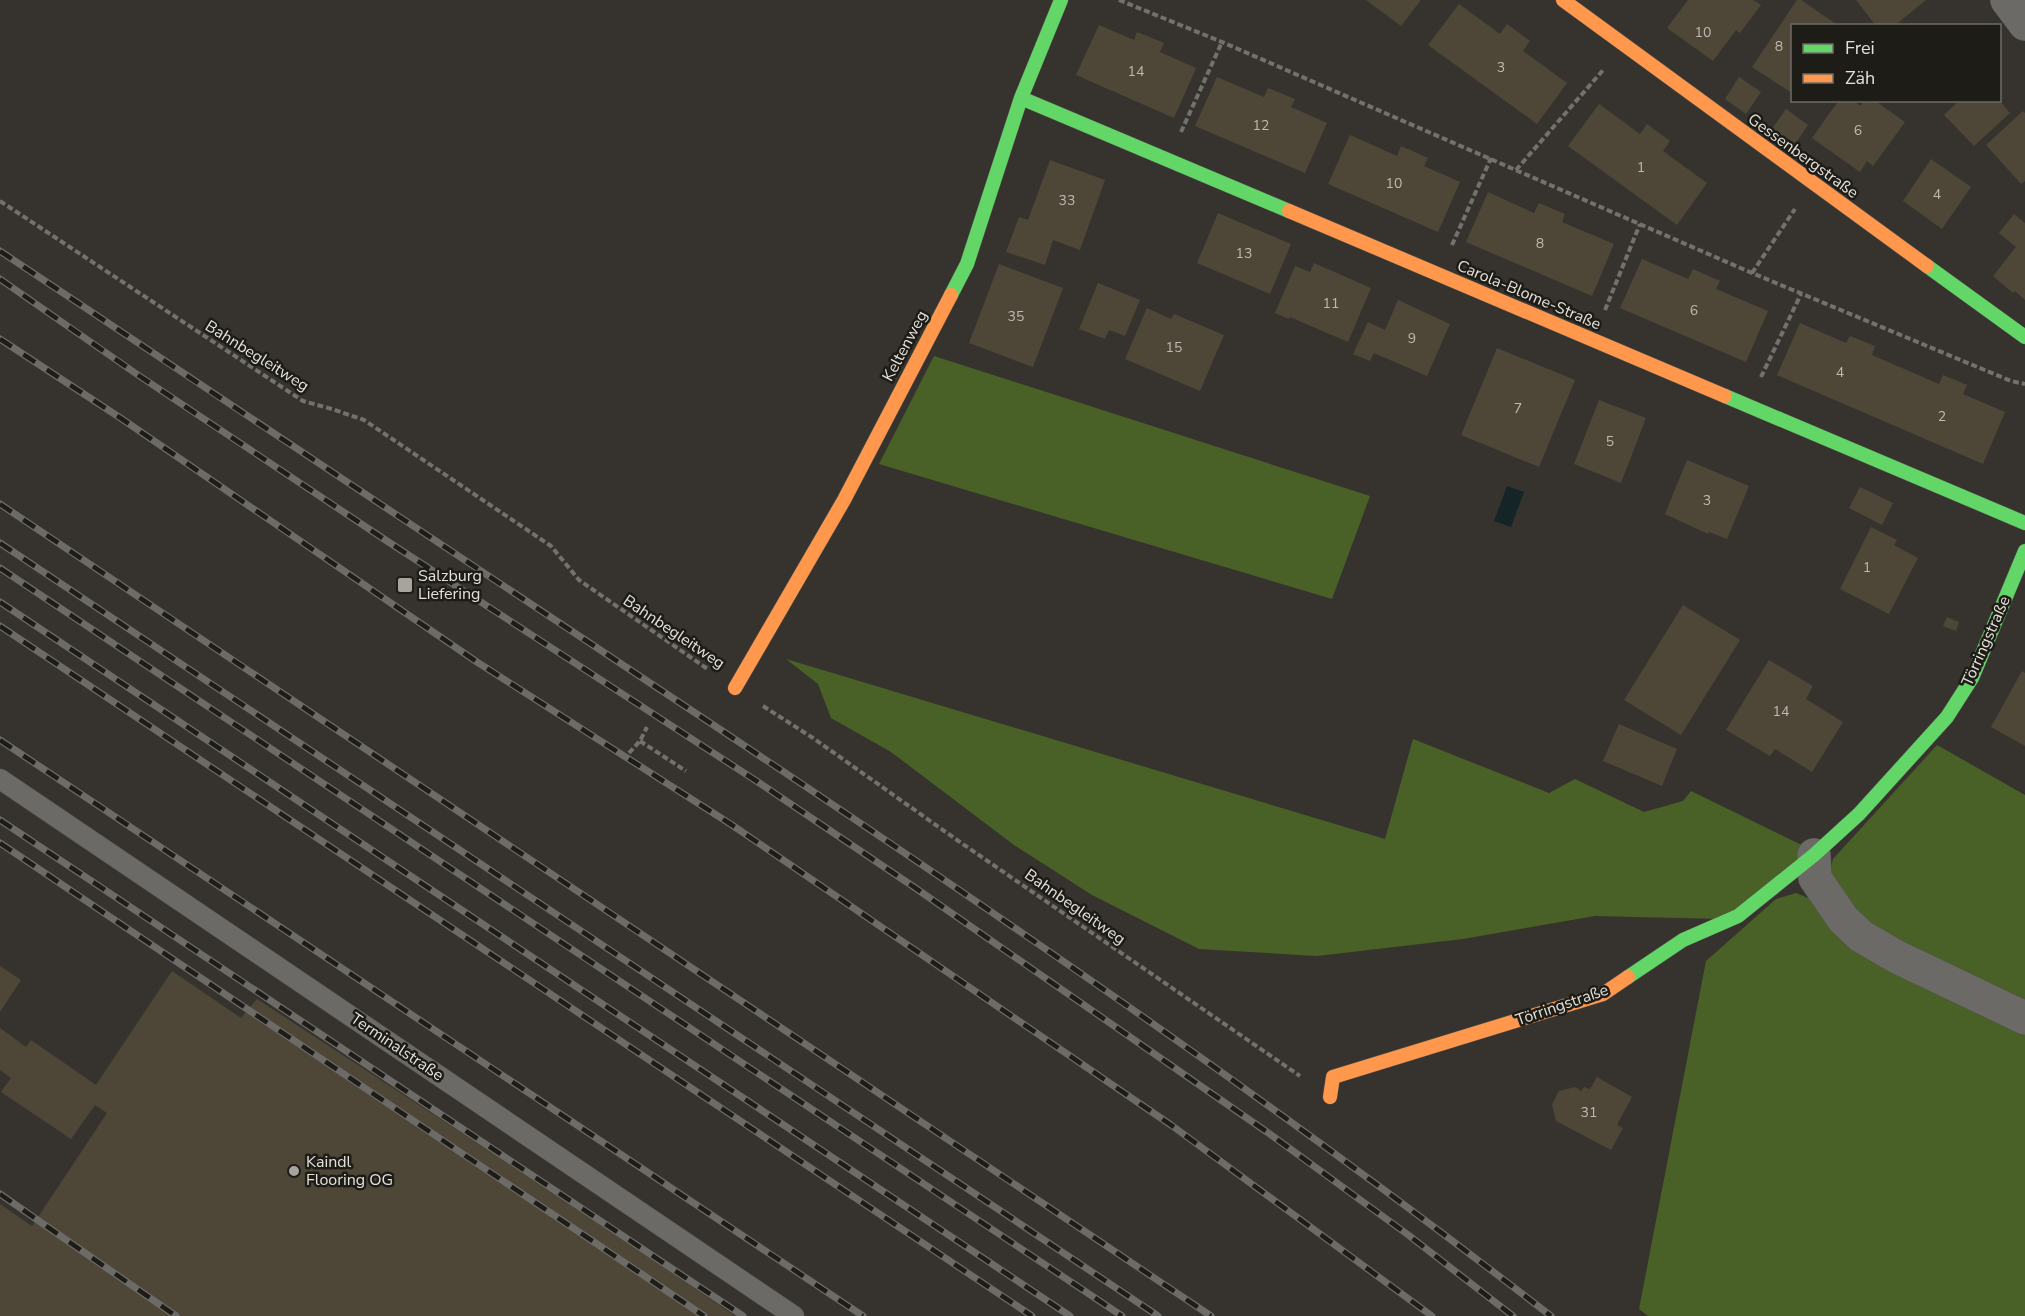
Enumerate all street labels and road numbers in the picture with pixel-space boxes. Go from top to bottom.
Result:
street label: Gessenbergstraße [1743,108,1863,204]
street label: Carola-Blome-Straße [1454,255,1604,335]
street label: Keltenweg [877,307,933,385]
street label: Bahnbegleitweg [201,315,313,397]
street label: Bahnbegleitweg [619,590,729,674]
street label: Törringstraße [1956,592,2016,690]
street label: Bahnbegleitweg [1020,864,1130,950]
street label: Törringstraße [1513,979,1611,1031]
street label: Terminalstraße [346,1008,448,1086]

